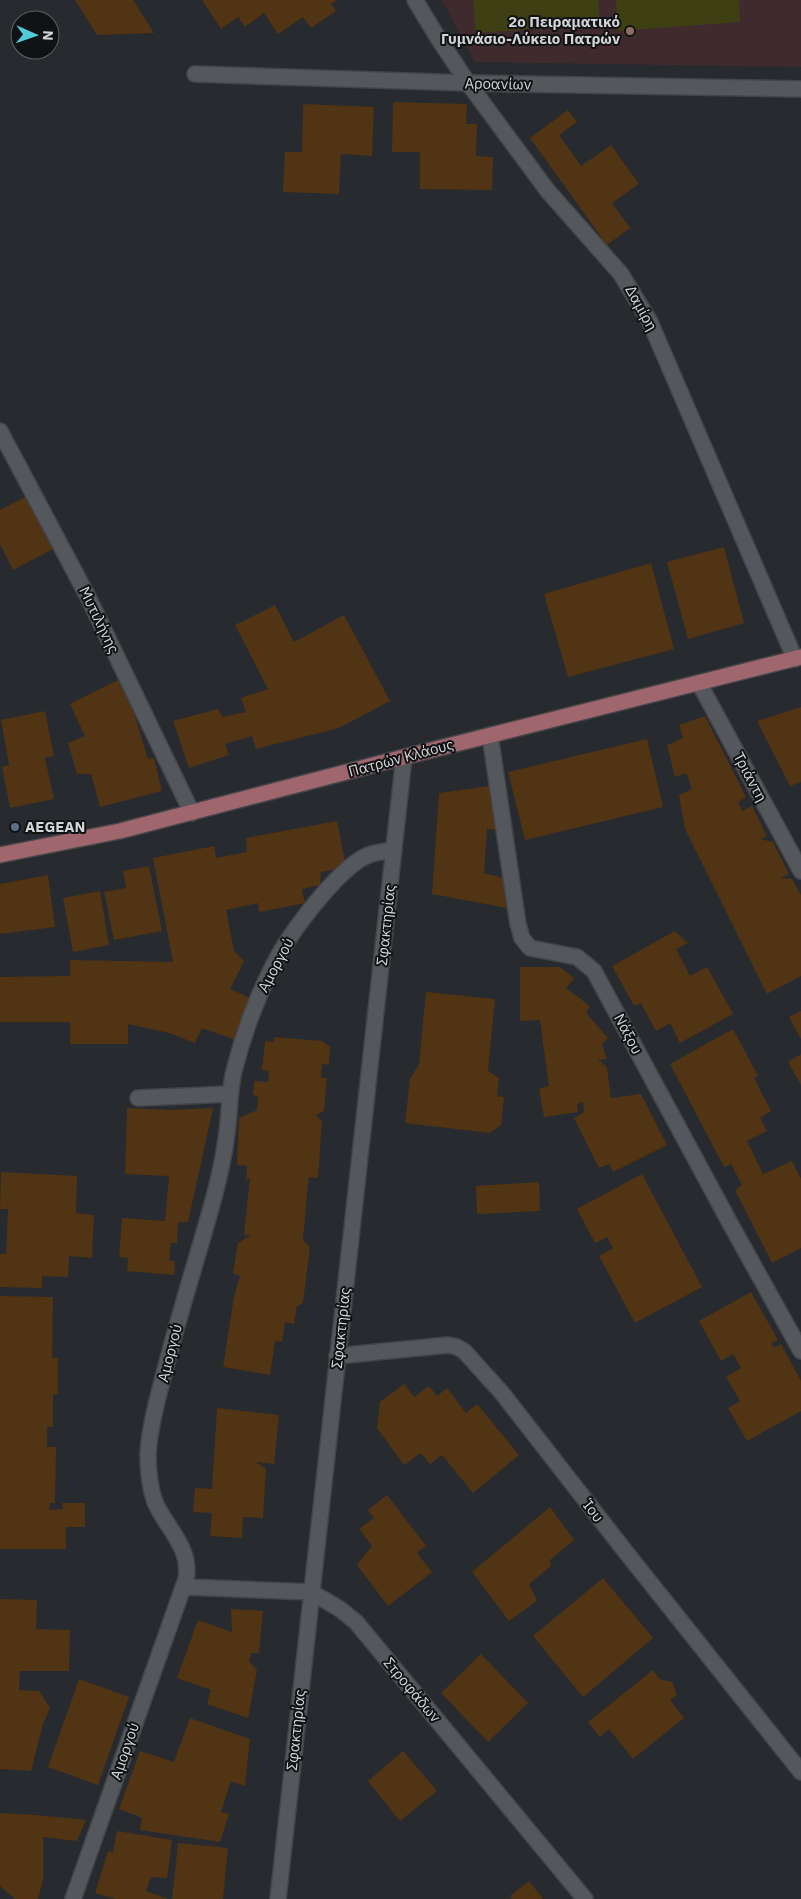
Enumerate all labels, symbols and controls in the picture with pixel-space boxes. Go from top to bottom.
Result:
north arrow [10,10,60,60]
place label: 2ο Πειραματικό Γυμνάσιο-Λύκειο Πατρών [441,12,620,48]
marker: 2ο Πειραματικό Γυμνάσιο-Λύκειο Πατρών [624,25,636,37]
text: N [39,30,57,41]
street label: Αροανίων [464,73,532,94]
street label: Δαμίρη [621,282,662,334]
street label: Μυτιλήνης [75,583,124,656]
street label: Πατρών Κλάους [346,734,456,781]
street label: Τριάντη [729,749,771,805]
place label: AEGEAN [25,817,85,836]
marker: AEGEAN [9,821,21,833]
street label: Σφακτηρίας [372,883,399,966]
street label: Αμοργού [253,934,298,995]
street label: Νάξου [610,1010,647,1057]
street label: Σφακτηρίας [327,1286,354,1369]
street label: Αμοργού [153,1322,186,1384]
street label: Ίου [578,1495,608,1526]
street label: Στροφάδων [380,1653,445,1726]
street label: Σφακτηρίας [282,1688,309,1771]
street label: Αμοργού [106,1720,143,1782]

